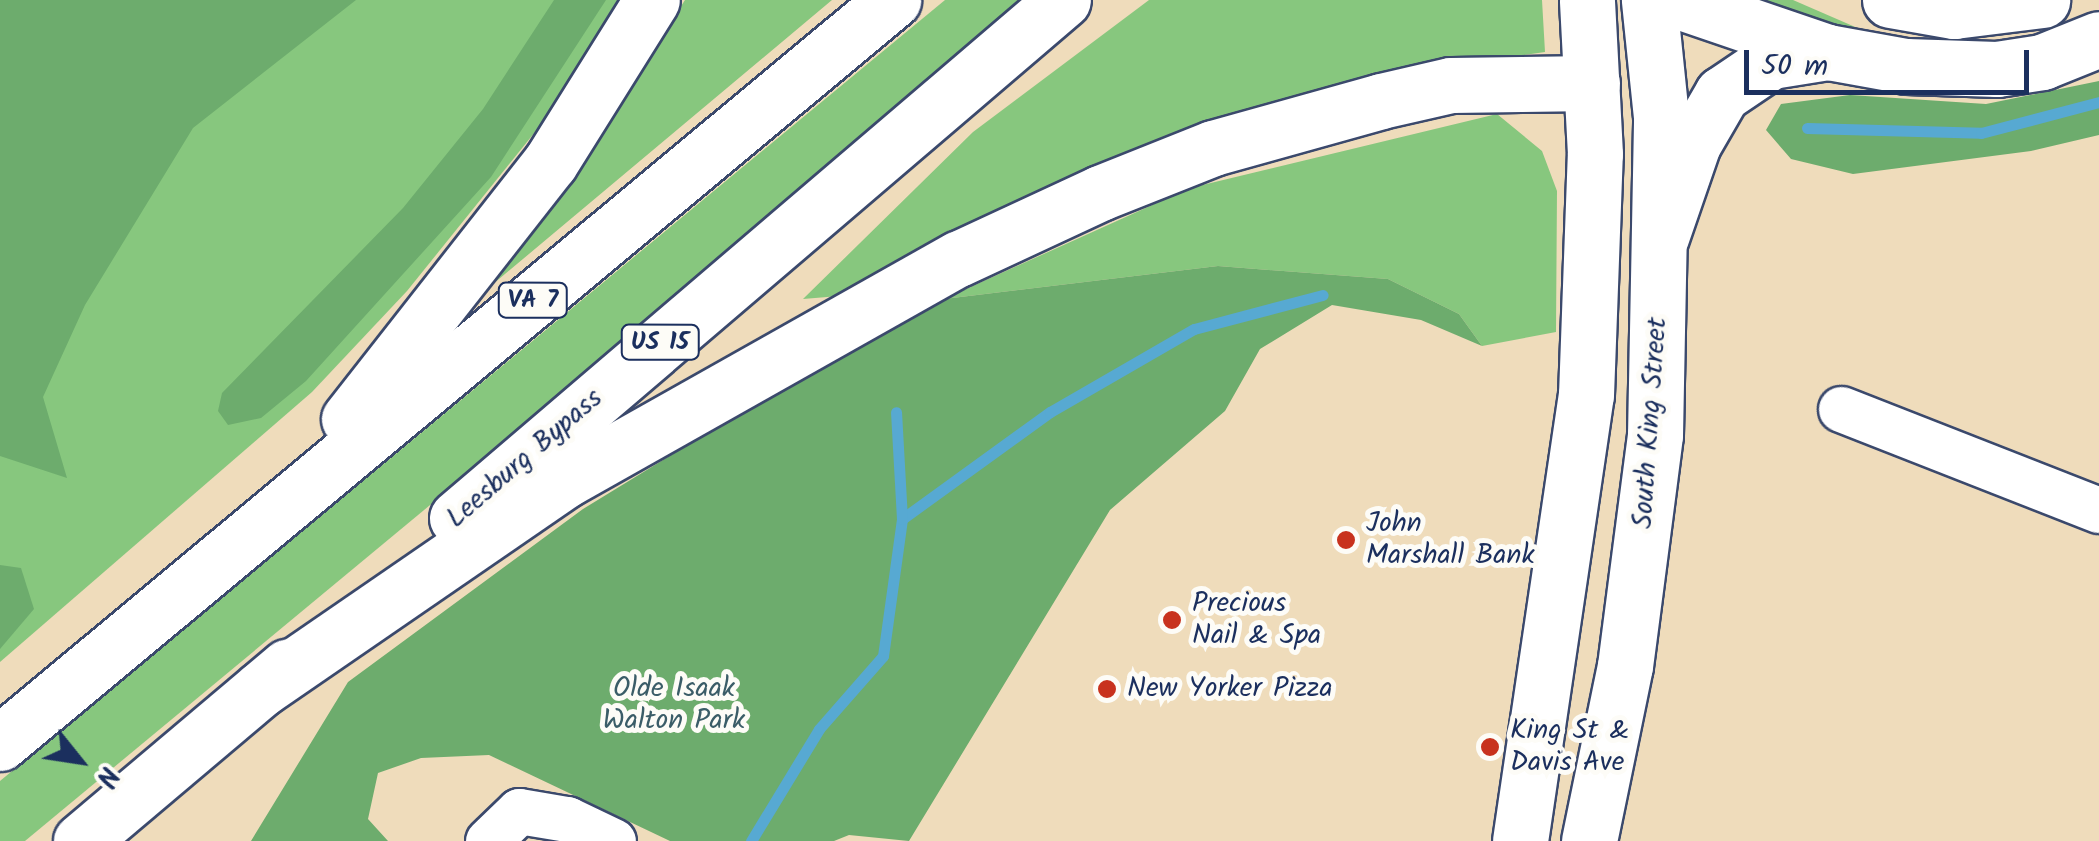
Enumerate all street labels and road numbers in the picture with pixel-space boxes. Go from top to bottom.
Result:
road number: VA 7 [496,280,570,320]
street label: South King Street [1627,316,1675,530]
road number: US 15 [620,322,700,362]
street label: Leesburg Bypass [440,382,610,536]

